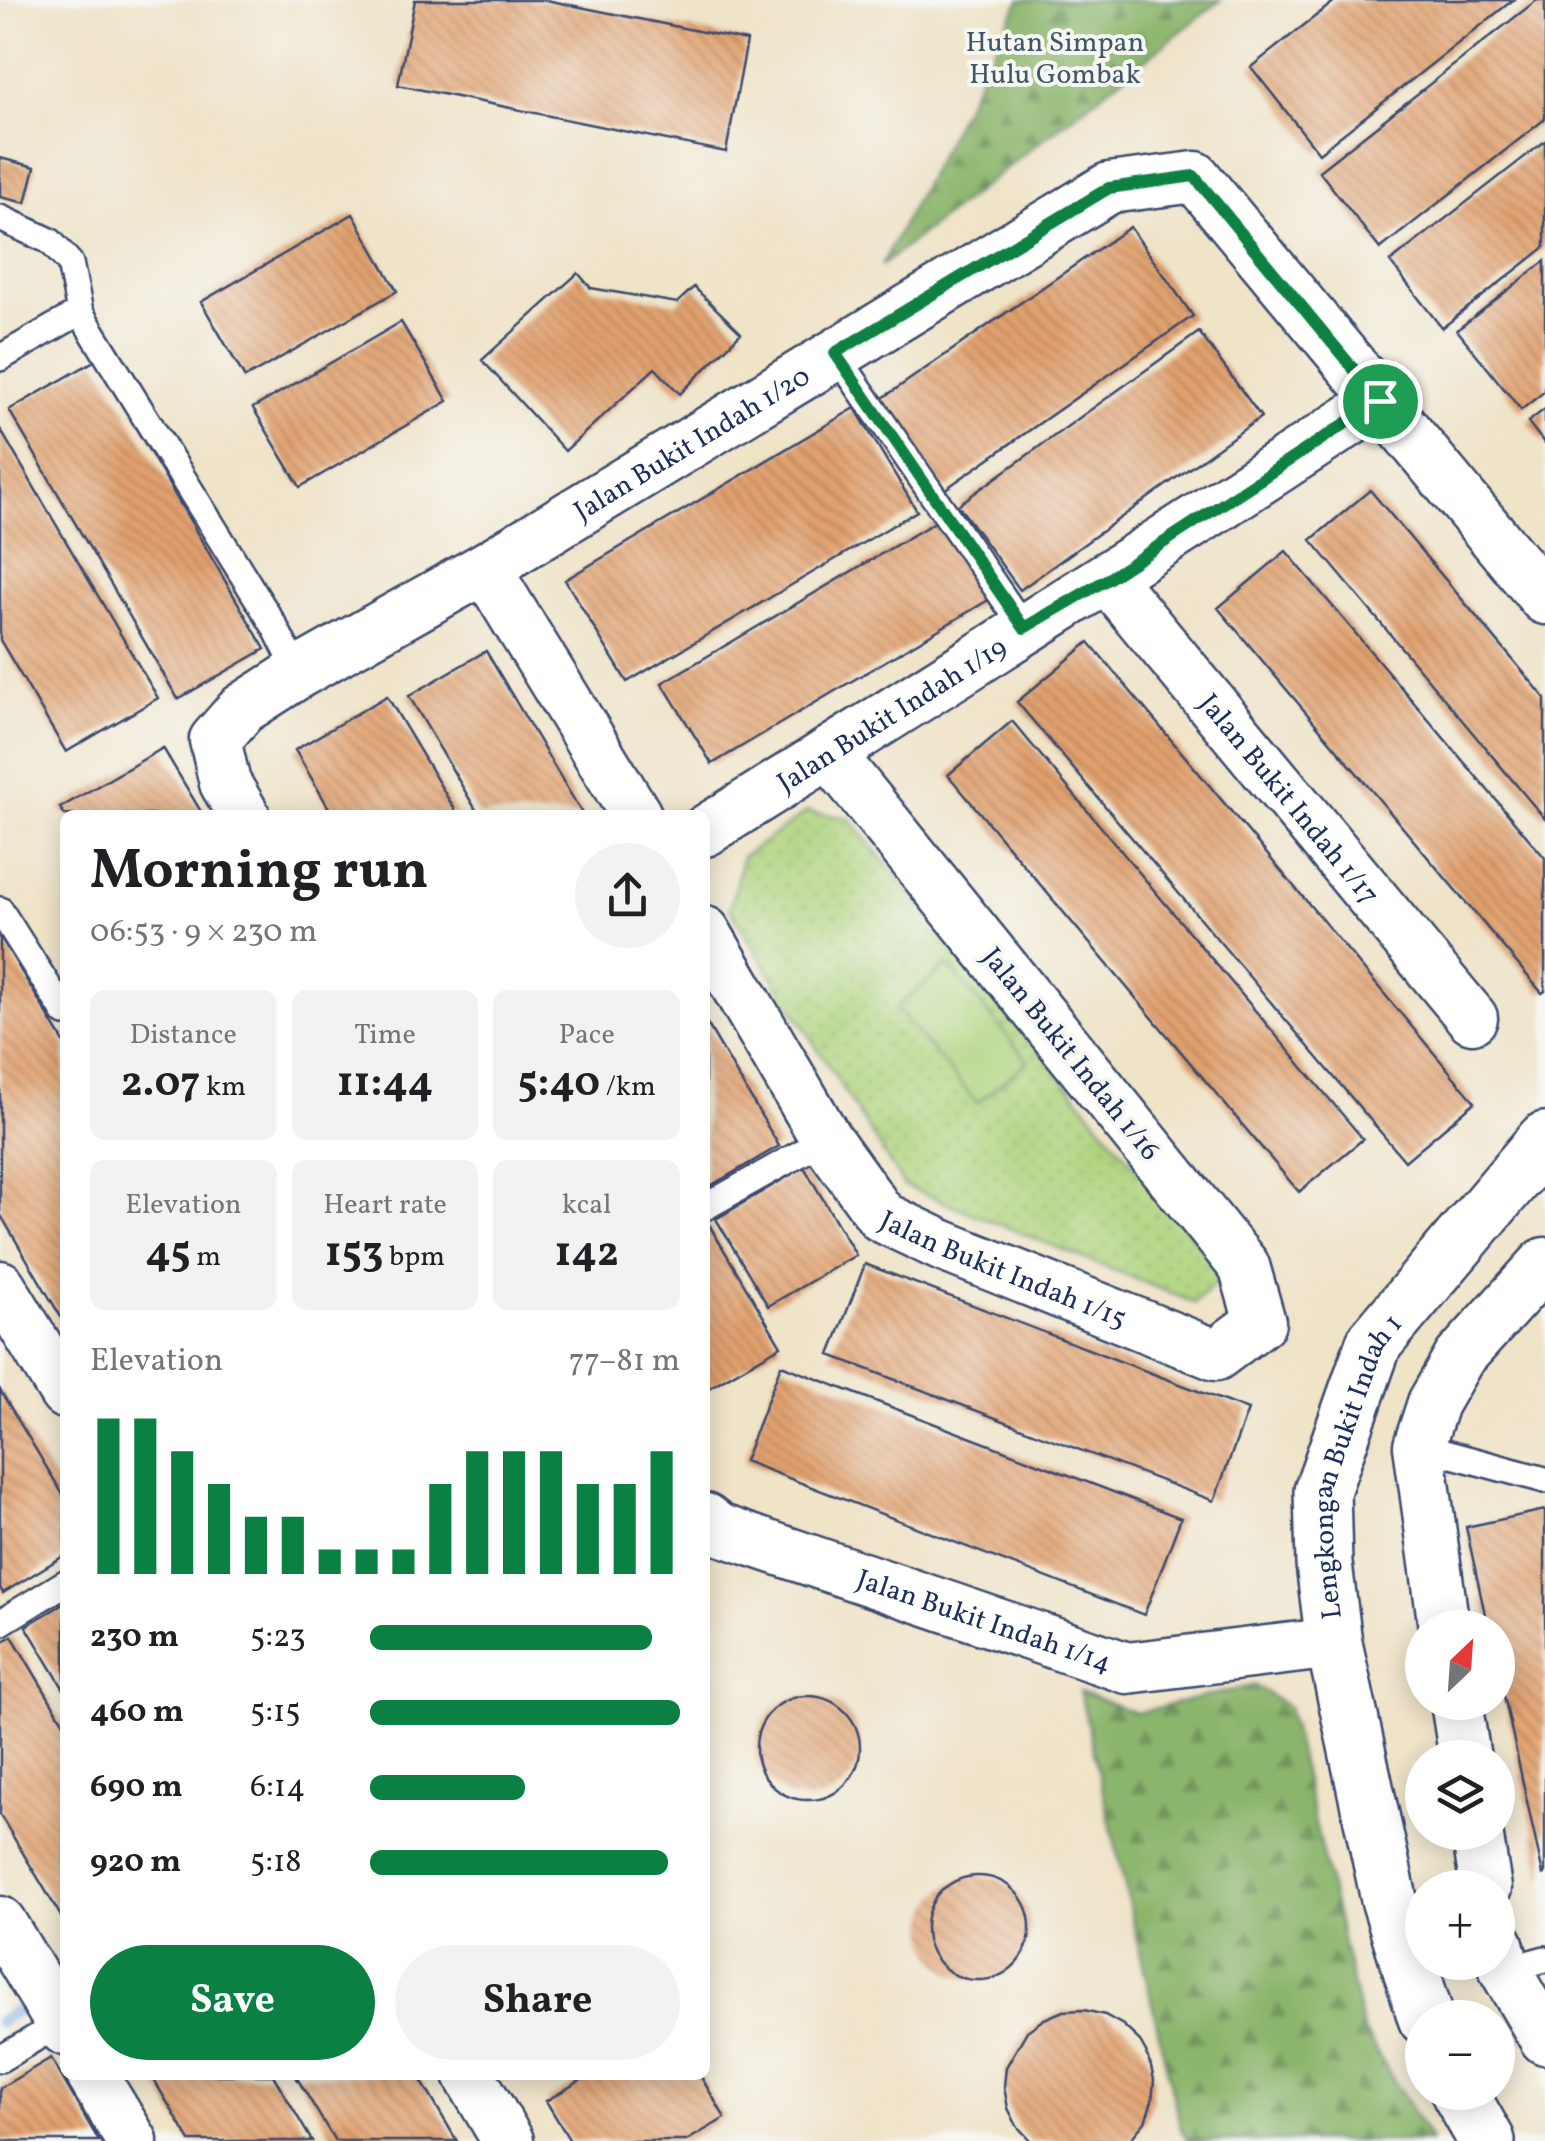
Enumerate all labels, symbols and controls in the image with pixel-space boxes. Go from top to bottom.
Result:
park label: Hutan Simpan Hulu Gombak [966,24,1144,95]
street label: Jalan Bukit Indah 1/20 [567,358,818,531]
pin [1338,359,1423,444]
icon: arrive [1353,374,1408,429]
street label: Jalan Bukit Indah 1/19 [770,629,1015,803]
street label: Jalan Bukit Indah 1/17 [1189,686,1387,914]
text: Morning run [90,835,429,911]
button: share [575,843,680,948]
text: 06:53 · 9 × 230 m [90,911,317,955]
street label: Jalan Bukit Indah 1/16 [972,940,1168,1169]
text: Distance [130,1016,237,1055]
text: Time [354,1016,416,1055]
text: Pace [559,1016,615,1055]
text: 2.07 [121,1055,200,1114]
text: 11:44 [337,1055,433,1114]
text: 5:40 [517,1055,600,1114]
text: km [200,1068,246,1107]
text: /km [600,1068,656,1107]
text: Elevation [125,1186,242,1225]
text: Heart rate [323,1186,447,1225]
text: kcal [562,1186,612,1225]
street label: Jalan Bukit Indah 1/15 [873,1202,1132,1339]
text: 45 [146,1225,191,1284]
text: 153 [325,1225,383,1284]
text: 142 [555,1225,619,1284]
text: m [191,1238,221,1277]
text: bpm [383,1238,445,1277]
street label: Lengkongan Bukit Indah 1 [1305,1306,1412,1621]
text: Elevation [90,1340,223,1384]
text: 77–81 m [569,1340,680,1384]
street label: Jalan Bukit Indah 1/14 [851,1561,1116,1683]
north arrow [1405,1610,1515,1720]
map controls [1405,1610,1515,2110]
text: 230 m [90,1616,179,1660]
text: 5:23 [250,1616,306,1660]
text: 460 m [90,1691,184,1735]
text: 5:15 [250,1691,301,1735]
button: layers [1405,1740,1515,1850]
text: 690 m [90,1766,183,1810]
text: 6:14 [250,1766,305,1810]
text: 920 m [90,1841,181,1885]
text: 5:18 [250,1841,302,1885]
button: + [1405,1870,1515,1980]
button: Save [90,1945,375,2060]
button: Share [395,1945,680,2060]
button: − [1405,2000,1515,2110]

